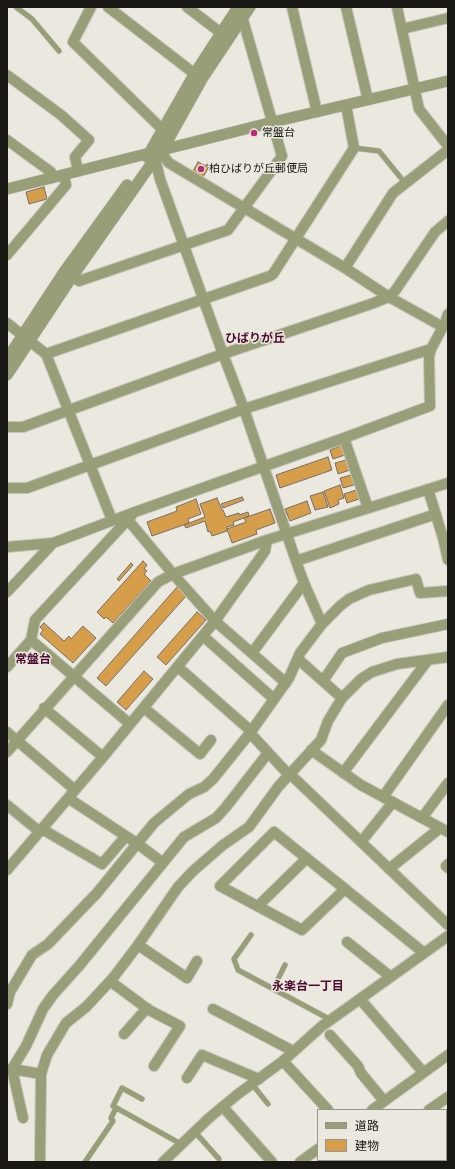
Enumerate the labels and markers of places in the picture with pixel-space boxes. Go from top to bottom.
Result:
place label: 常盤台 [262,126,295,140]
marker: 常盤台 [249,128,259,138]
place label: 柏ひばりが丘郵便局 [209,162,308,176]
marker: 柏ひばりが丘郵便局 [196,164,206,174]

